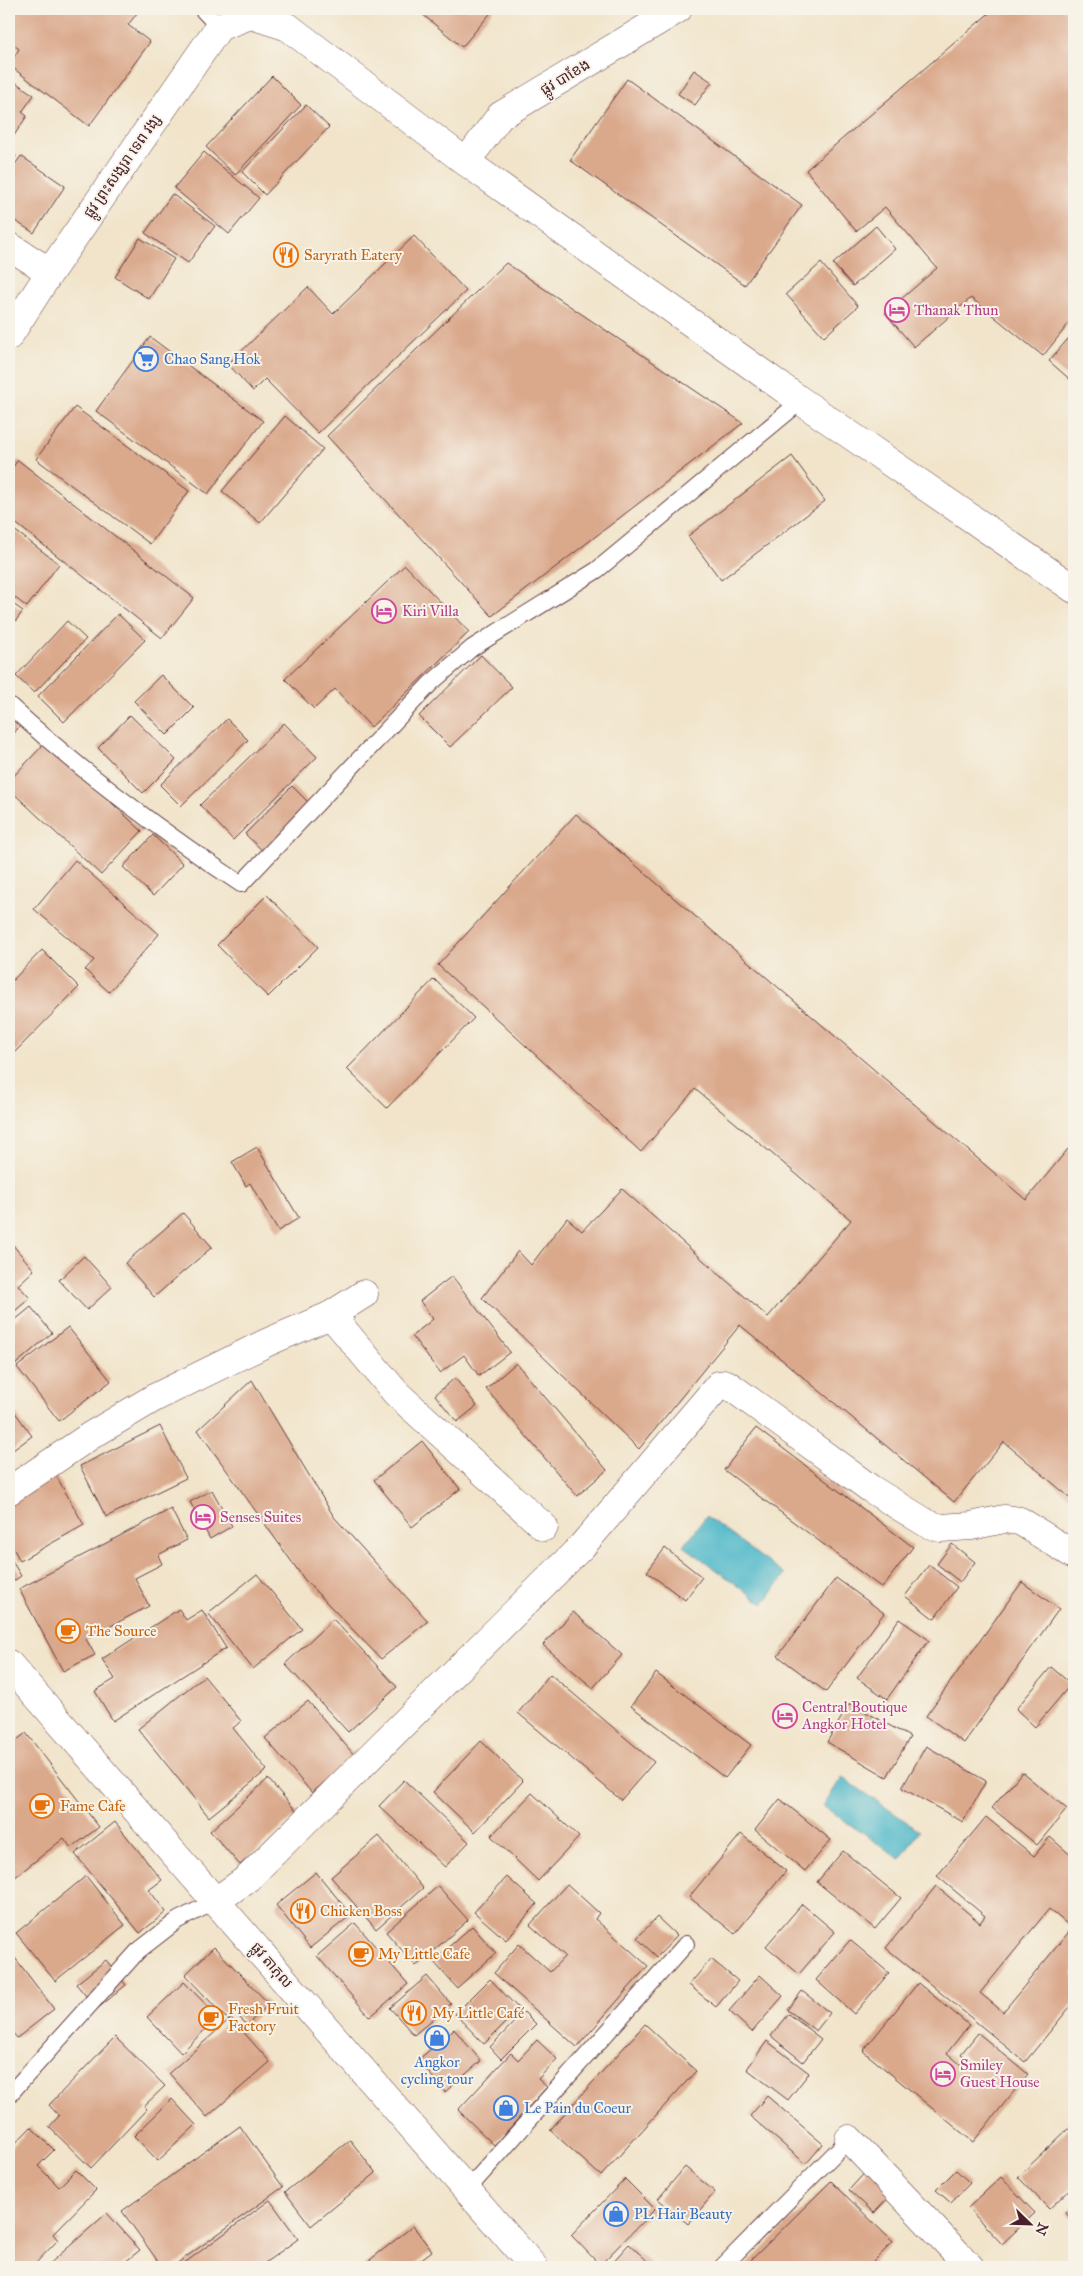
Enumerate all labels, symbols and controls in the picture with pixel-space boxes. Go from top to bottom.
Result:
street label: ផ្លូវ បាខែង [537,55,595,103]
street label: ផ្លូវ ព្រះសង្ឃរា ទេព វង្ស [79,111,168,224]
restaurant icon: Saryrath Eatery [273,242,299,268]
place label: Saryrath Eatery [304,246,403,264]
hotel icon: Thanak Thun [884,297,910,323]
place label: Thanak Thun [914,301,998,319]
supermarket icon: Chao Sang Hok [133,346,159,372]
place label: Chao Sang Hok [164,350,260,368]
hotel icon: Kiri Villa [371,598,397,624]
place label: Kiri Villa [402,602,459,620]
hotel icon: Senses Suites [190,1504,216,1530]
place label: Senses Suites [220,1508,301,1526]
cafe icon: The Source [55,1618,81,1644]
place label: The Source [86,1622,156,1640]
place label: Central Boutique Angkor Hotel [801,1698,907,1733]
hotel icon: Central Boutique Angkor Hotel [772,1703,798,1729]
cafe icon: Fame Cafe [29,1793,55,1819]
place label: Fame Cafe [60,1797,126,1815]
restaurant icon: Chicken Boss [290,1898,316,1924]
place label: Chicken Boss [320,1902,402,1920]
street label: ផ្លូវ តាភុល [244,1938,297,1995]
cafe icon: My Little Cafe [348,1941,374,1967]
place label: My Little Cafe [378,1945,470,1963]
place label: Fresh Fruit Factory [228,2000,299,2035]
restaurant icon: My Little Café [401,2000,427,2026]
place label: My Little Café [432,2004,525,2022]
cafe icon: Fresh Fruit Factory [198,2005,224,2031]
shop icon: Angkor cycling tour [424,2025,450,2051]
place label: Angkor cycling tour [401,2053,474,2088]
place label: Smiley Guest House [960,2056,1039,2091]
hotel icon: Smiley Guest House [930,2061,956,2087]
shop icon: Le Pain du Coeur [493,2095,519,2121]
place label: Le Pain du Coeur [524,2099,632,2117]
north arrow [1006,2198,1056,2248]
shop icon: PL Hair Beauty [603,2201,629,2227]
place label: PL Hair Beauty [634,2205,733,2223]
text: N [1031,2220,1052,2238]

